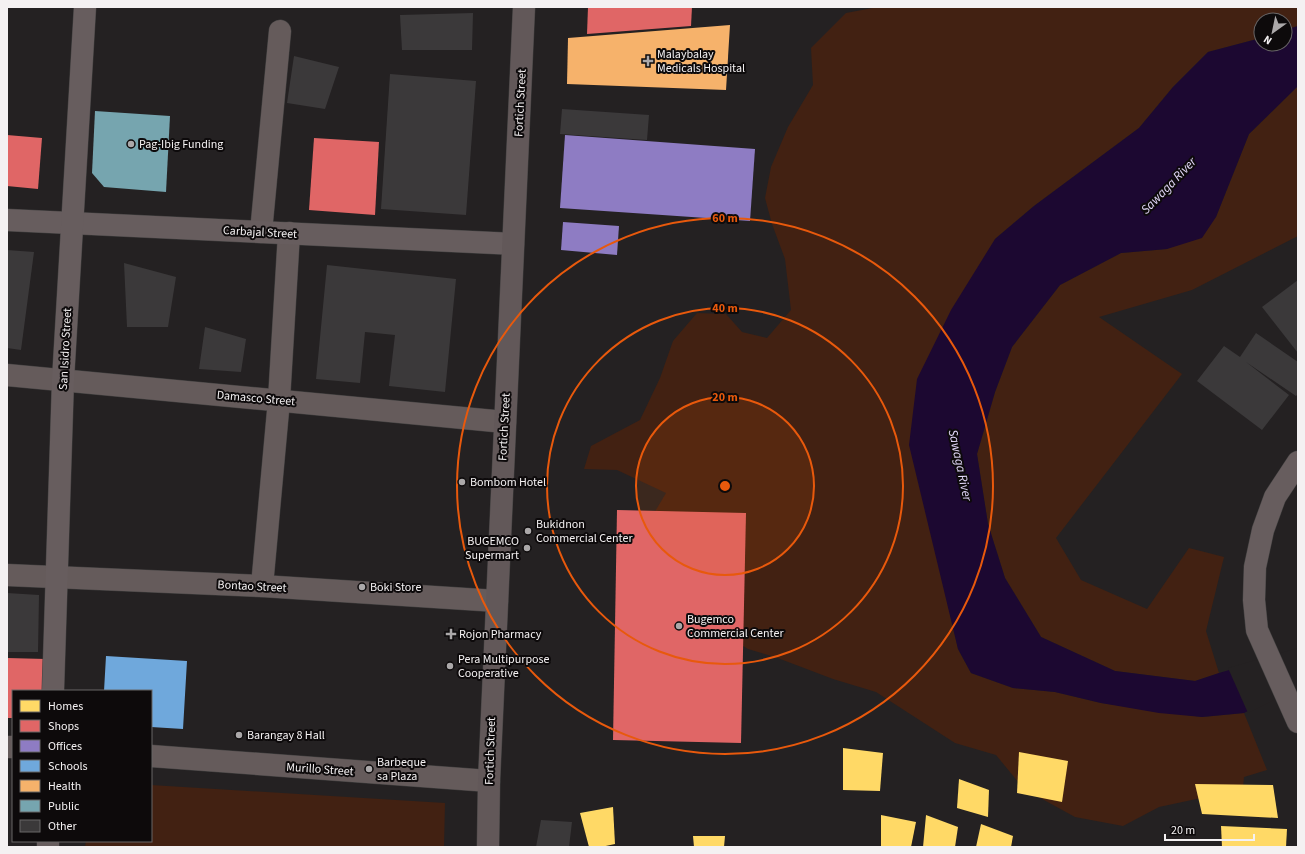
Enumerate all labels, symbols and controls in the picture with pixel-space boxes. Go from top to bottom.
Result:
north arrow [1253,12,1293,52]
text: N [1261,32,1275,48]
place label: Malaybalay Medicals Hospital [657,46,745,77]
marker: Malaybalay Medicals Hospital [642,55,654,67]
street label: Fortich Street [510,69,531,137]
place label: Pag-Ibig Funding [139,136,223,153]
marker: Pag-Ibig Funding [126,139,136,149]
water label: Sawaga River [1137,153,1201,218]
text: 60 m [712,210,738,227]
street label: Carbajal Street [223,222,297,243]
text: 40 m [712,300,738,317]
street label: San Isidro Street [55,308,76,391]
street label: Damasco Street [216,387,296,410]
text: 20 m [712,389,738,406]
street label: Fortich Street [494,393,515,461]
water label: Sawaga River [944,428,977,503]
place label: Bombom Hotel [470,474,546,491]
marker: Bombom Hotel [457,477,467,487]
centre of rings [718,479,732,493]
place label: Bukidnon Commercial Center [536,516,633,547]
marker: Bukidnon Commercial Center [523,526,533,536]
place label: BUGEMCO Supermart [465,533,519,564]
marker: BUGEMCO Supermart [522,543,532,553]
street label: Bontao Street [217,576,287,597]
place label: Boki Store [370,579,421,596]
marker: Boki Store [357,582,367,592]
place label: Bugemco Commercial Center [687,611,784,642]
marker: Bugemco Commercial Center [674,621,684,631]
place label: Rojon Pharmacy [459,626,542,643]
marker: Rojon Pharmacy [446,629,456,639]
place label: Pera Multipurpose Cooperative [458,651,550,682]
marker: Pera Multipurpose Cooperative [445,661,455,671]
legend [12,690,152,842]
text: Homes [48,698,83,715]
street label: Fortich Street [481,717,500,785]
text: Shops [48,718,79,735]
place label: Barangay 8 Hall [247,727,325,744]
marker: Barangay 8 Hall [234,730,244,740]
text: Offices [48,738,82,755]
place label: Barbeque sa Plaza [377,754,426,785]
text: Schools [48,758,88,775]
street label: Murillo Street [286,759,354,780]
marker: Barbeque sa Plaza [364,764,374,774]
text: Health [48,778,81,795]
text: Public [48,798,80,815]
scale bar [1165,816,1254,842]
text: Other [48,818,78,835]
text: 20 m [1171,822,1195,839]

